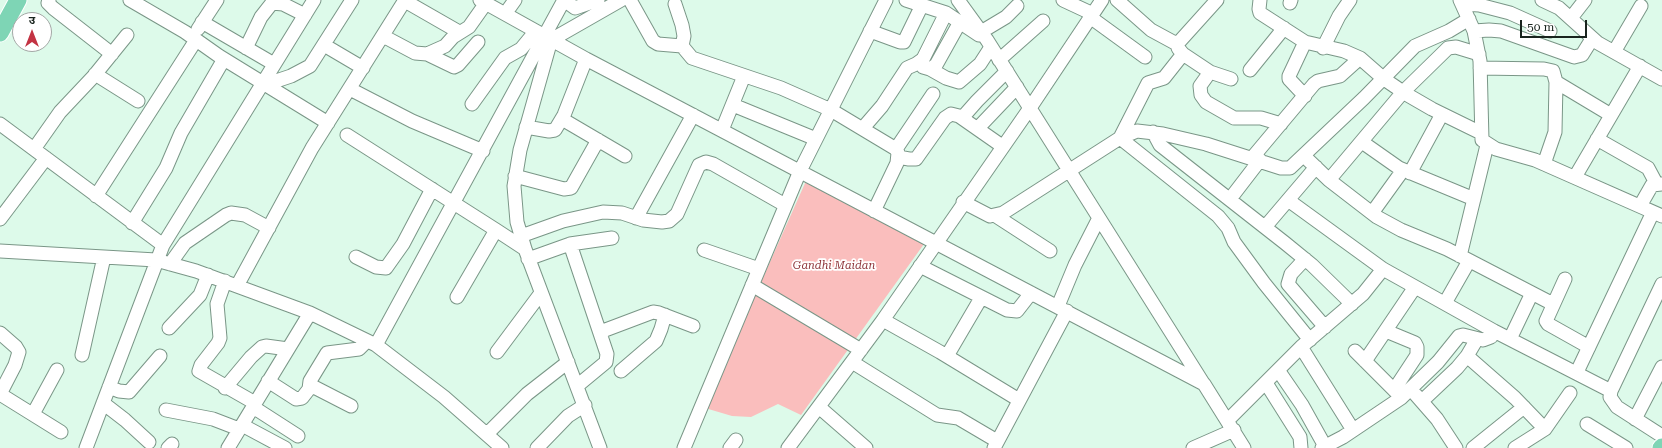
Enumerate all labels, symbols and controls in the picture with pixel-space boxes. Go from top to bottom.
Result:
north arrow [12,12,52,52]
scale bar [1522,12,1589,38]
text: उ [29,14,35,27]
text: 50 m [1527,20,1554,34]
park label: Gandhi Maidan [793,259,875,273]

